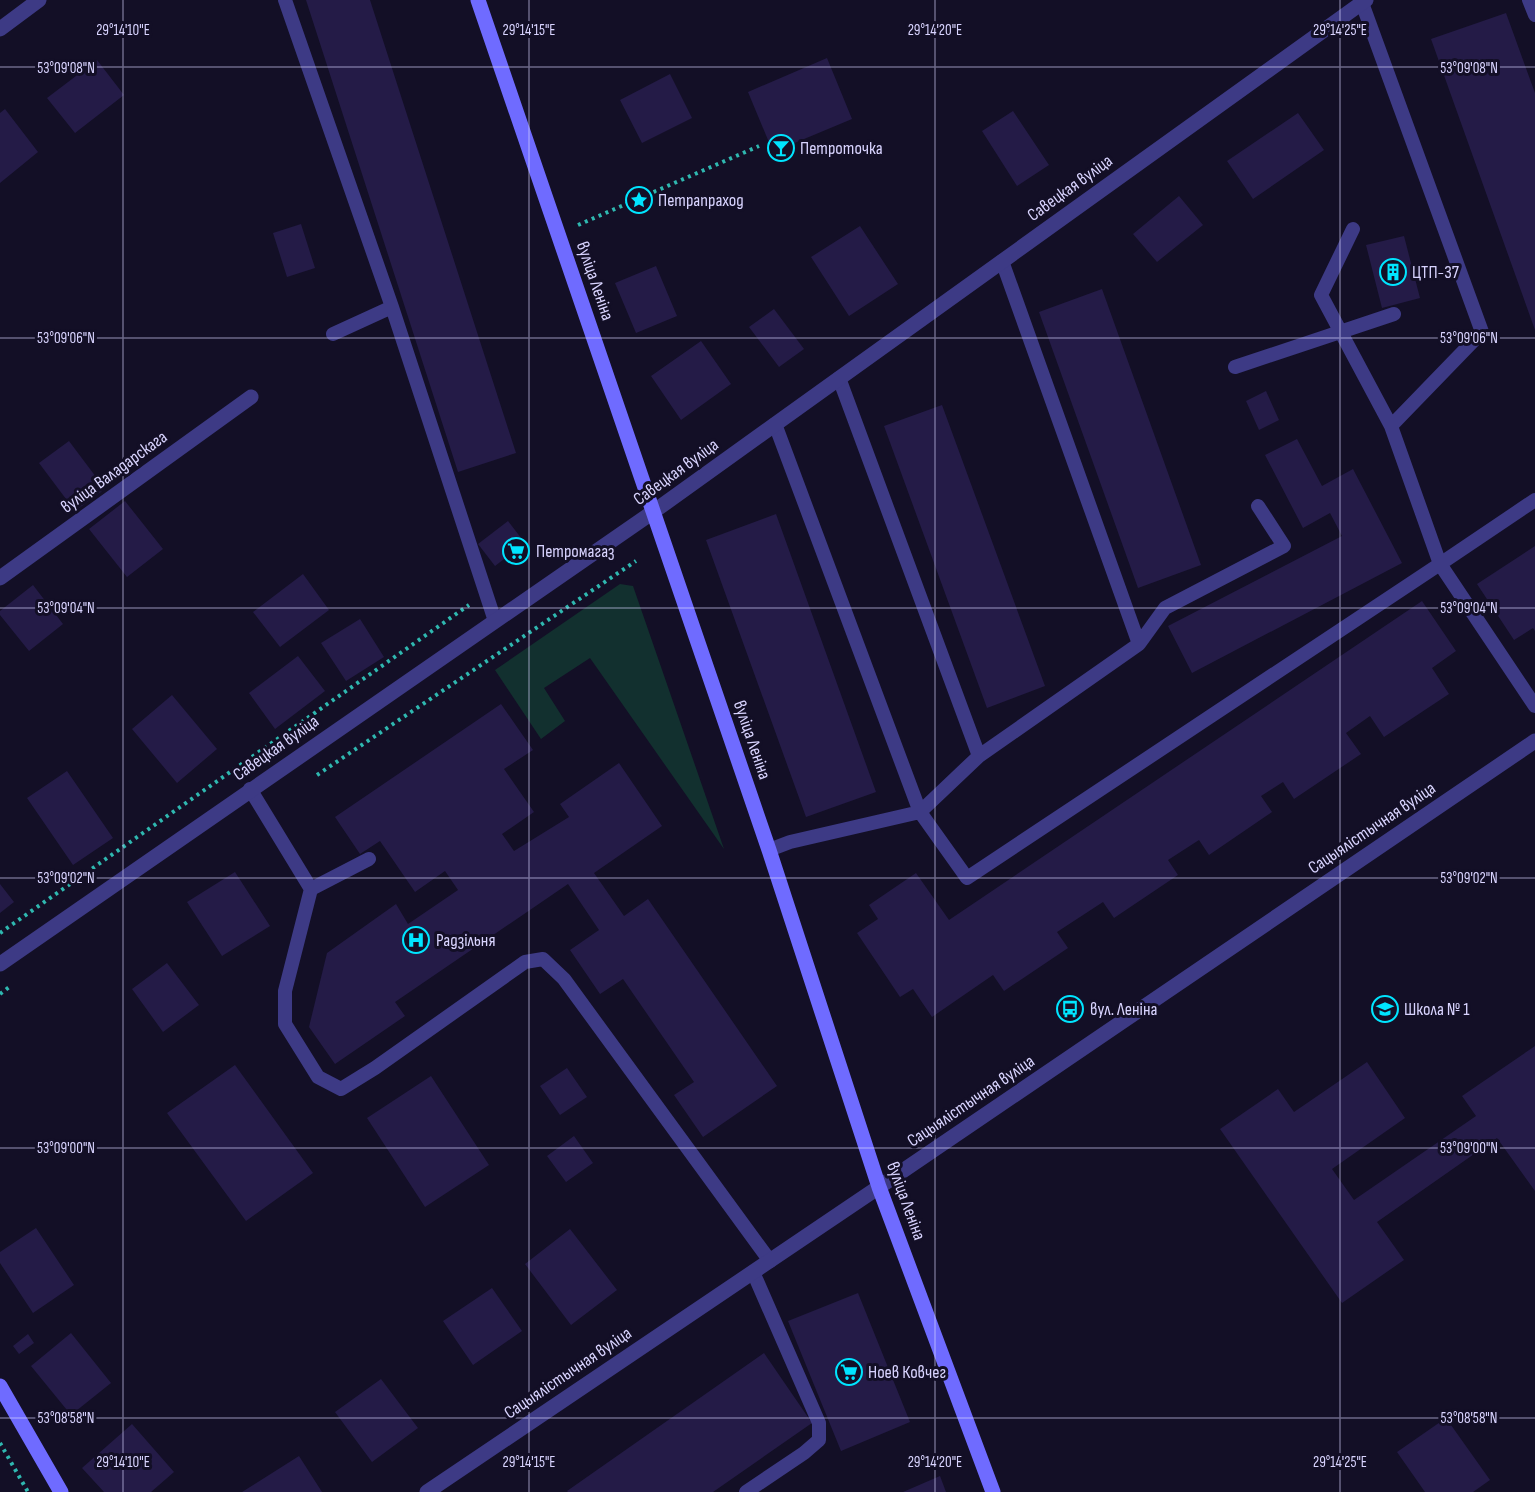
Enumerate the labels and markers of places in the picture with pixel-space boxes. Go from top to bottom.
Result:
bar icon: Петроточка [766,133,796,163]
place label: Петроточка [800,138,883,159]
place icon: Петрапраход [624,185,654,215]
place label: Петрапраход [658,190,744,211]
building icon: ЦТП-37 [1378,257,1408,287]
place label: ЦТП-37 [1412,262,1460,283]
supermarket icon: Петромагаз [501,536,531,566]
place label: Петромагаз [536,541,615,562]
hospital icon: Радзільня [401,925,431,955]
place label: Радзільня [436,930,495,951]
bus stop icon: вул. Леніна [1055,994,1085,1024]
school or university icon: Школа № 1 [1370,994,1400,1024]
place label: вул. Леніна [1090,999,1157,1020]
place label: Школа № 1 [1404,999,1470,1020]
supermarket icon: Ноев Ковчег [834,1357,864,1387]
place label: Ноев Ковчег [868,1362,946,1383]

